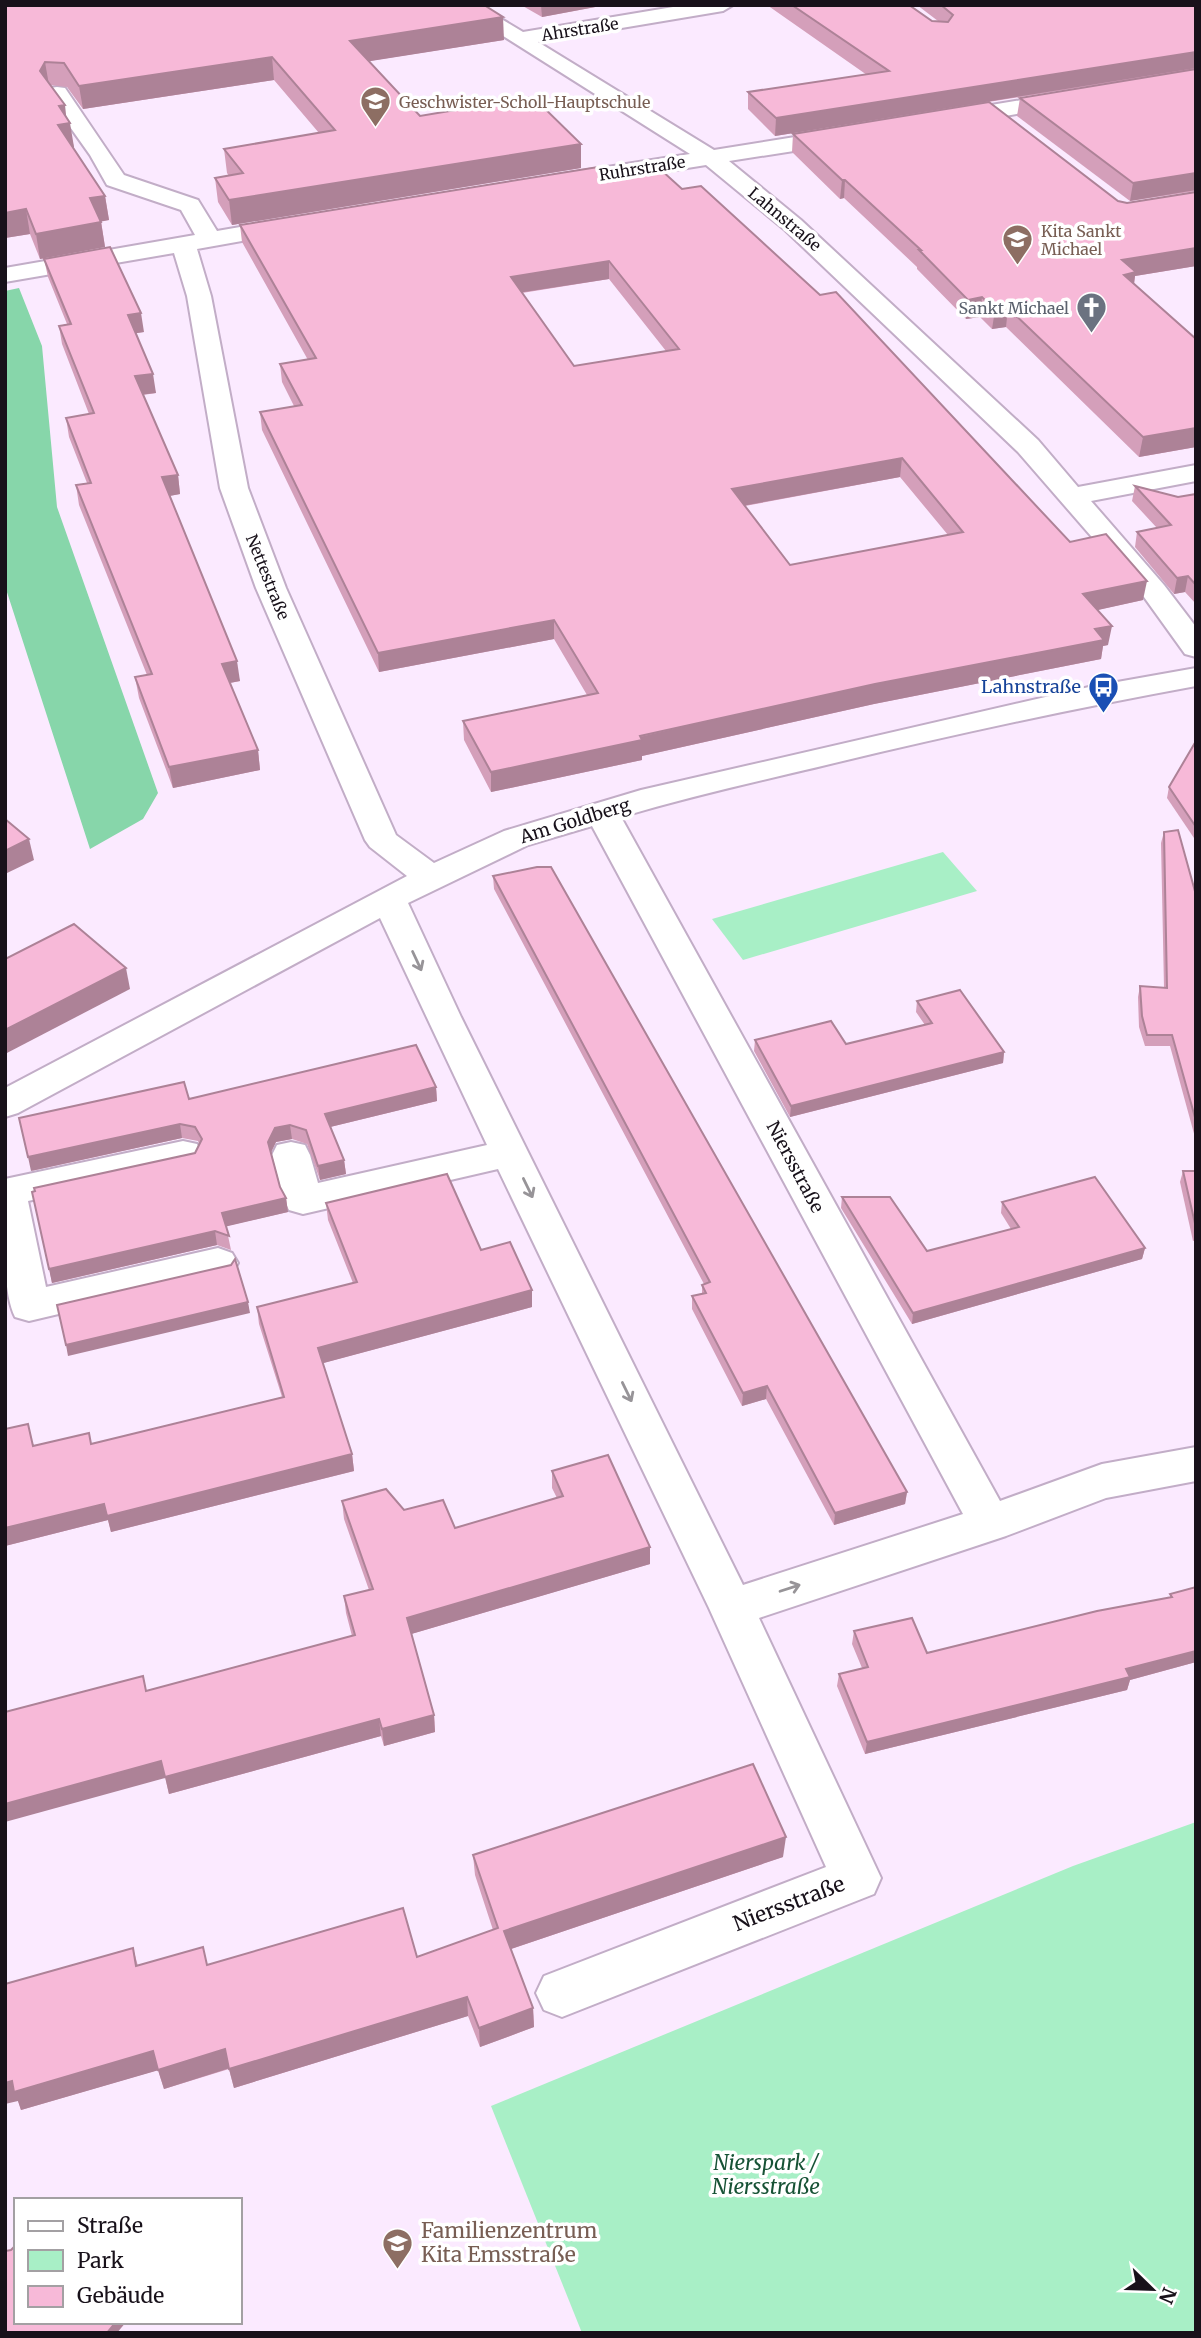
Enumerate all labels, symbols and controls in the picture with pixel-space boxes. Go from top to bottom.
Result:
street label: Ahrstraße [539,13,620,45]
school or university icon: Geschwister-Scholl-Hauptschule [359,85,393,129]
place label: Geschwister-Scholl-Hauptschule [399,92,650,112]
street label: Ruhrstraße [597,151,687,185]
street label: Lahnstraße [745,183,825,255]
place label: Kita Sankt Michael [1041,221,1122,259]
school or university icon: Kita Sankt Michael [1001,223,1035,267]
church icon: Sankt Michael [1075,291,1109,335]
place label: Sankt Michael [959,298,1069,318]
street label: Nettestraße [242,531,294,623]
bus stop icon: Lahnstraße [1087,670,1121,714]
place label: Lahnstraße [981,675,1081,698]
street label: Am Goldberg [516,793,633,849]
one-way arrow [411,950,424,971]
street label: Niersstraße [762,1117,829,1217]
one-way arrow [521,1177,535,1198]
one-way arrow [621,1381,634,1402]
one-way arrow [779,1581,801,1594]
street label: Niersstraße [729,1870,848,1937]
park label: Nierspark / Niersstraße [712,2149,820,2200]
legend [14,2198,242,2324]
text: Straße [77,2212,143,2239]
place label: Familienzentrum Kita Emsstraße [421,2217,598,2268]
school or university icon: Familienzentrum Kita Emsstraße [381,2226,415,2270]
text: Park [77,2247,124,2274]
north arrow [1117,2254,1187,2324]
text: Gebäude [77,2282,164,2309]
text: N [1154,2284,1182,2307]

